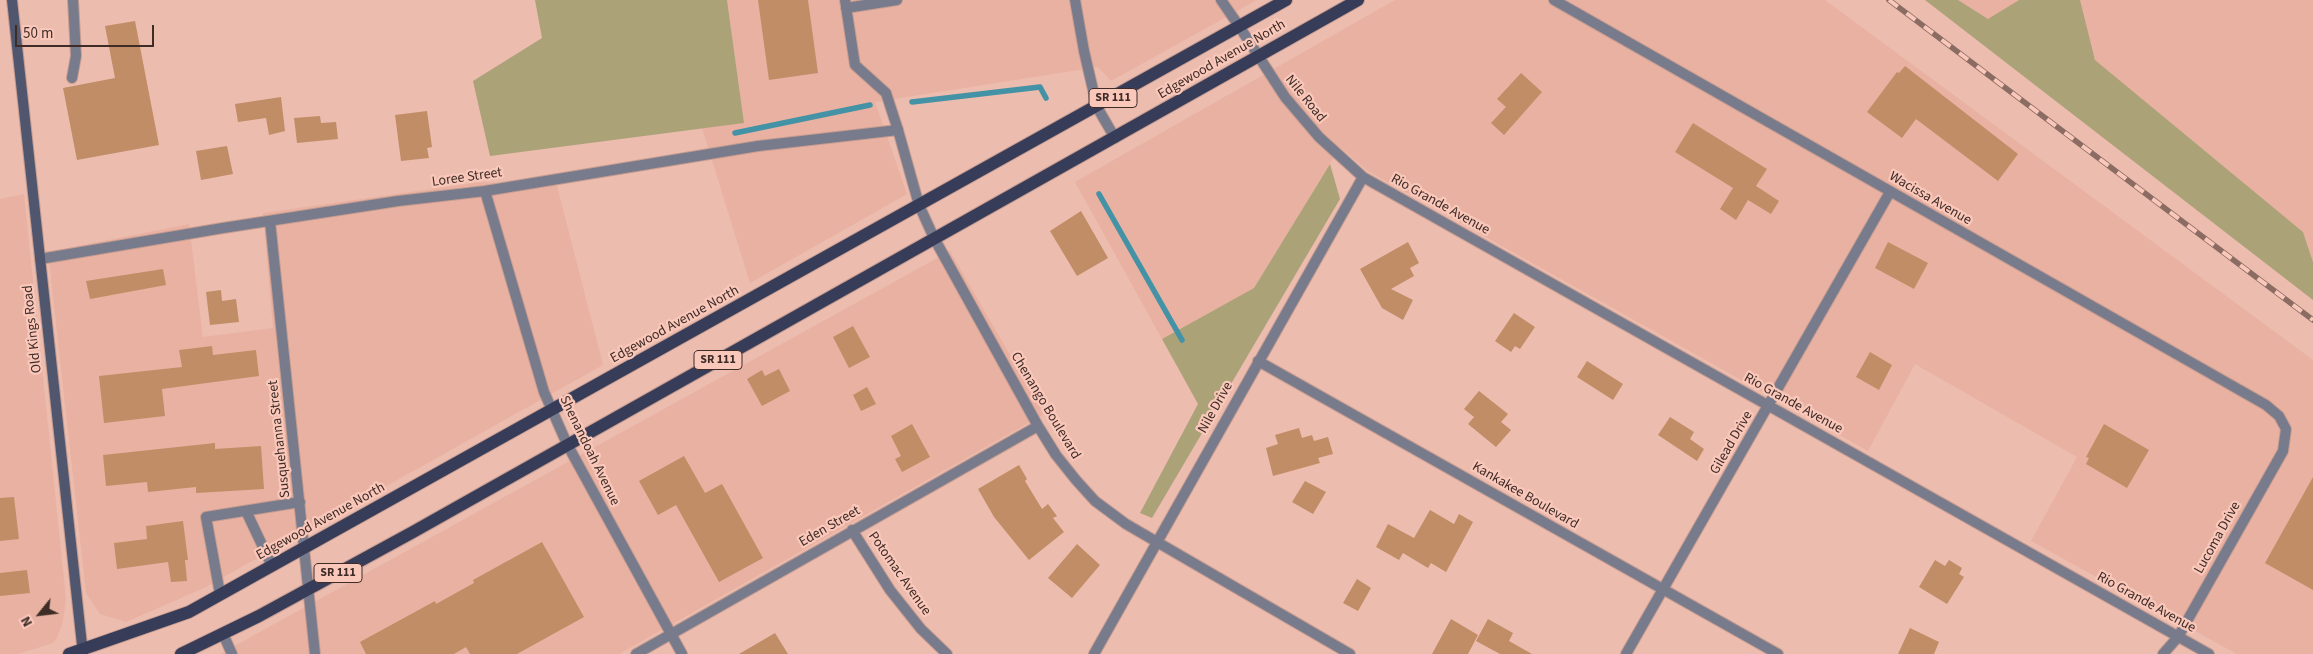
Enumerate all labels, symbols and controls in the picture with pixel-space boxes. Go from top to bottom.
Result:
scale bar [18,15,156,47]
street label: Edgewood Avenue North [1155,17,1289,103]
text: 50 m [23,23,53,44]
street label: Nile Road [1281,72,1329,126]
road number: SR 111 [1089,89,1137,108]
street label: Loree Street [431,165,503,191]
street label: Wacissa Avenue [1886,169,1974,229]
street label: Rio Grande Avenue [1388,171,1492,239]
street label: Edgewood Avenue North [608,283,742,367]
street label: Old Kings Road [20,284,46,374]
street label: Chenango Boulevard [1006,349,1084,463]
road number: SR 111 [694,350,742,370]
street label: Rio Grande Avenue [1741,370,1845,438]
street label: Susquehanna Street [265,379,295,499]
street label: Nile Drive [1195,379,1237,437]
street label: Shenandoah Avenue [555,393,623,509]
street label: Gilead Drive [1707,408,1757,478]
street label: Kankakee Boulevard [1469,459,1581,533]
street label: Edgewood Avenue North [254,480,388,564]
street label: Lucoma Drive [2191,499,2245,577]
street label: Eden Street [797,503,863,551]
street label: Potomac Avenue [864,529,934,619]
road number: SR 111 [314,564,362,582]
street label: Rio Grande Avenue [2094,569,2198,637]
north arrow [15,589,65,639]
text: N [16,612,38,630]

